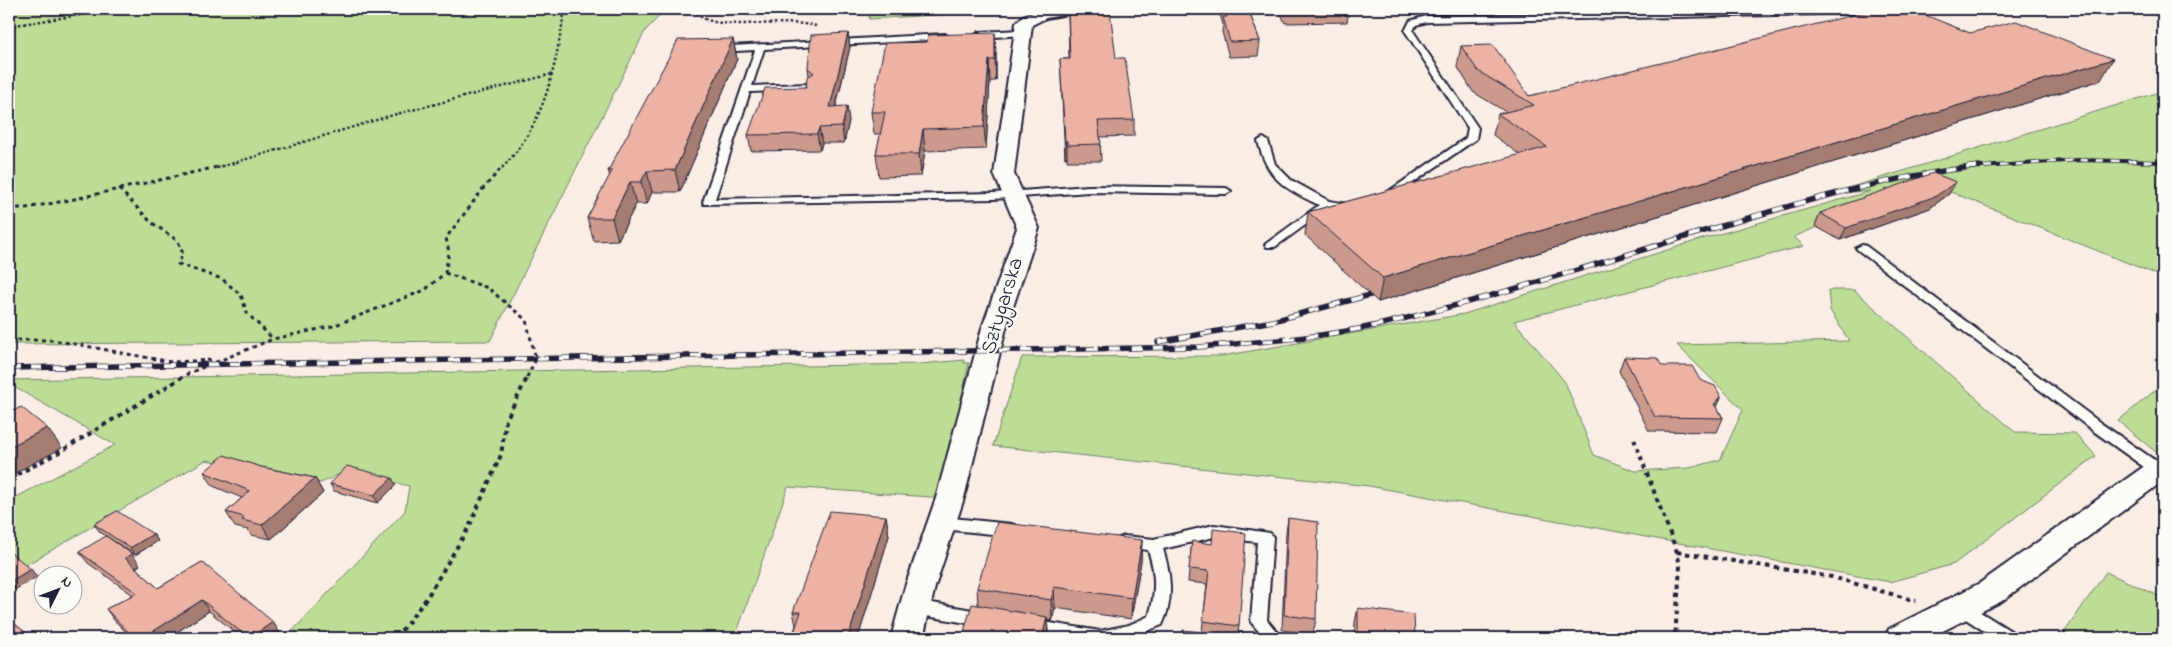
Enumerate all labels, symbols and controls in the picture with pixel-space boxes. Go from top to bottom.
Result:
street label: Sztygarska [974,254,1034,359]
north arrow [32,564,82,614]
text: N [56,572,78,593]

